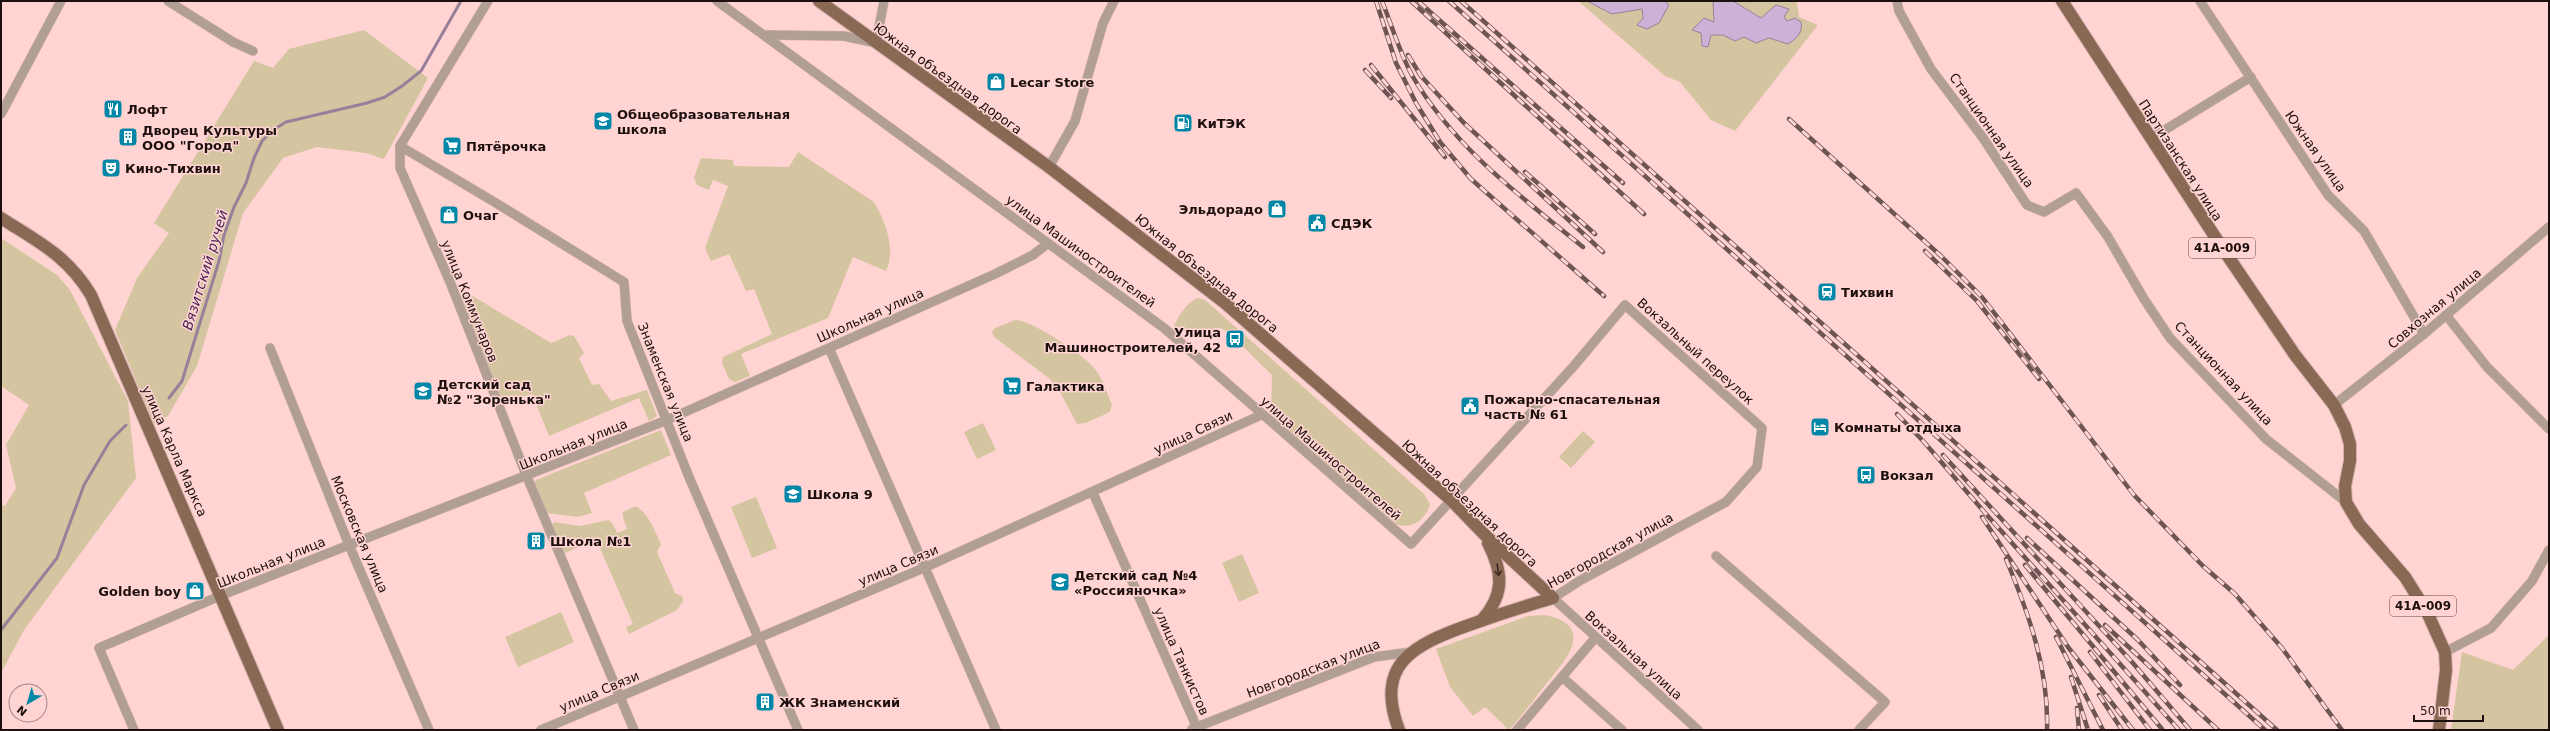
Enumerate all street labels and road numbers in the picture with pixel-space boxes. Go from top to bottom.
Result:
street label: Южная объездная дорога [871,20,1025,137]
street label: Станционная улица [1946,70,2037,191]
street label: Партизанская улица [2136,97,2225,224]
street label: Южная улица [2282,108,2349,195]
street label: улица Машиностроителей [1003,192,1158,311]
street label: Южная объездная дорога [1132,211,1281,336]
street label: улица Коммунаров [438,238,501,364]
road number: 41А-009 [2189,238,2255,258]
street label: Совхозная улица [2385,265,2484,352]
street label: Школьная улица [814,285,926,346]
street label: Вокзальный переулок [1634,295,1757,408]
street label: Станционная улица [2172,318,2276,428]
street label: Знаменская улица [635,320,696,444]
street label: улица Карла Маркса [139,383,210,519]
street label: улица Машиностроителей [1257,393,1404,523]
street label: улица Связи [1151,408,1235,457]
street label: Школьная улица [517,416,629,473]
street label: Южная объездная дорога [1399,437,1540,570]
street label: Московская улица [328,473,391,595]
street label: Новгородская улица [1545,510,1676,591]
street label: Школьная улица [215,534,327,591]
street label: улица Связи [856,542,940,589]
road number: 41А-009 [2390,596,2456,616]
street label: улица Танкистов [1151,605,1212,717]
street label: Вокзальная улица [1582,608,1685,703]
street label: Новгородская улица [1244,636,1382,701]
street label: улица Связи [557,668,641,715]

